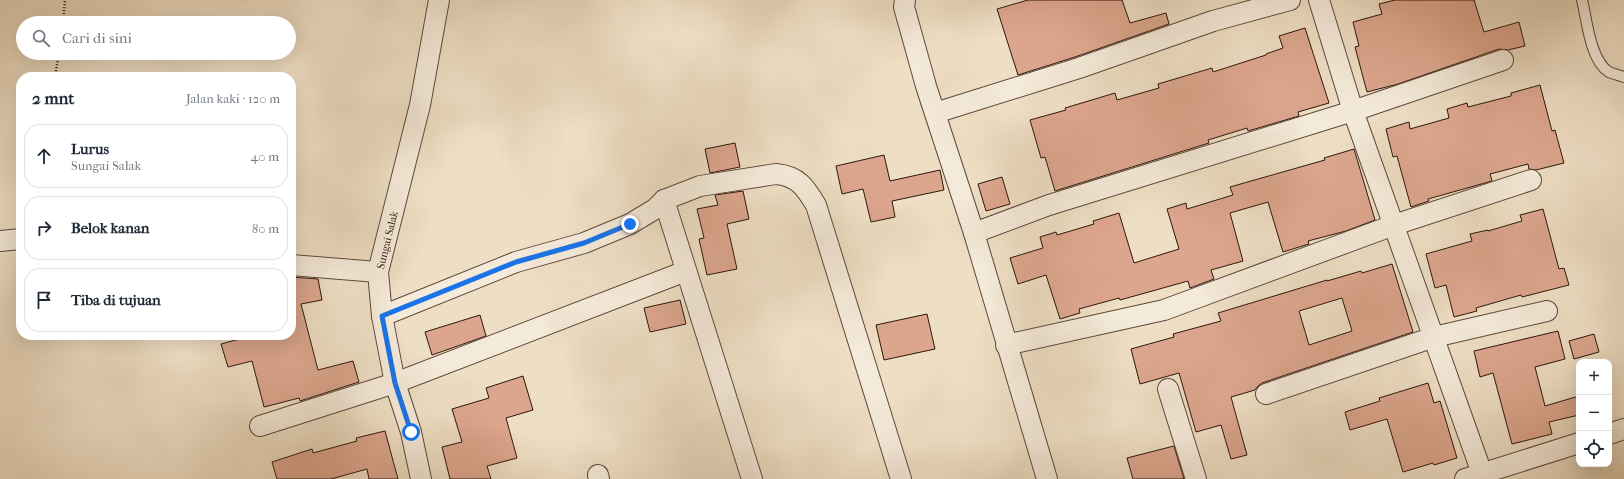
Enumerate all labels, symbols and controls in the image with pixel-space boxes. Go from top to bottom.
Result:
search box [16,16,296,60]
icon: search [30,27,52,49]
text: Cari di sini [62,29,132,47]
text: 2 mnt [32,88,74,108]
text: Jalan kaki · 120 m [186,91,280,106]
text: Lurus [71,140,109,158]
icon: ahead [33,145,55,167]
text: 40 m [251,149,279,164]
text: Sungai Salak [71,158,141,173]
street label: Sungai Salak [374,209,401,271]
route end [621,215,639,233]
icon: right [33,217,55,239]
text: Belok kanan [71,219,150,237]
text: 80 m [252,221,279,236]
icon: arrive [33,289,55,311]
text: Tiba di tujuan [71,291,161,309]
map controls [1576,359,1612,467]
button: + [1576,359,1612,395]
button: − [1576,395,1612,431]
route start [402,423,420,441]
button: locate [1576,431,1612,467]

